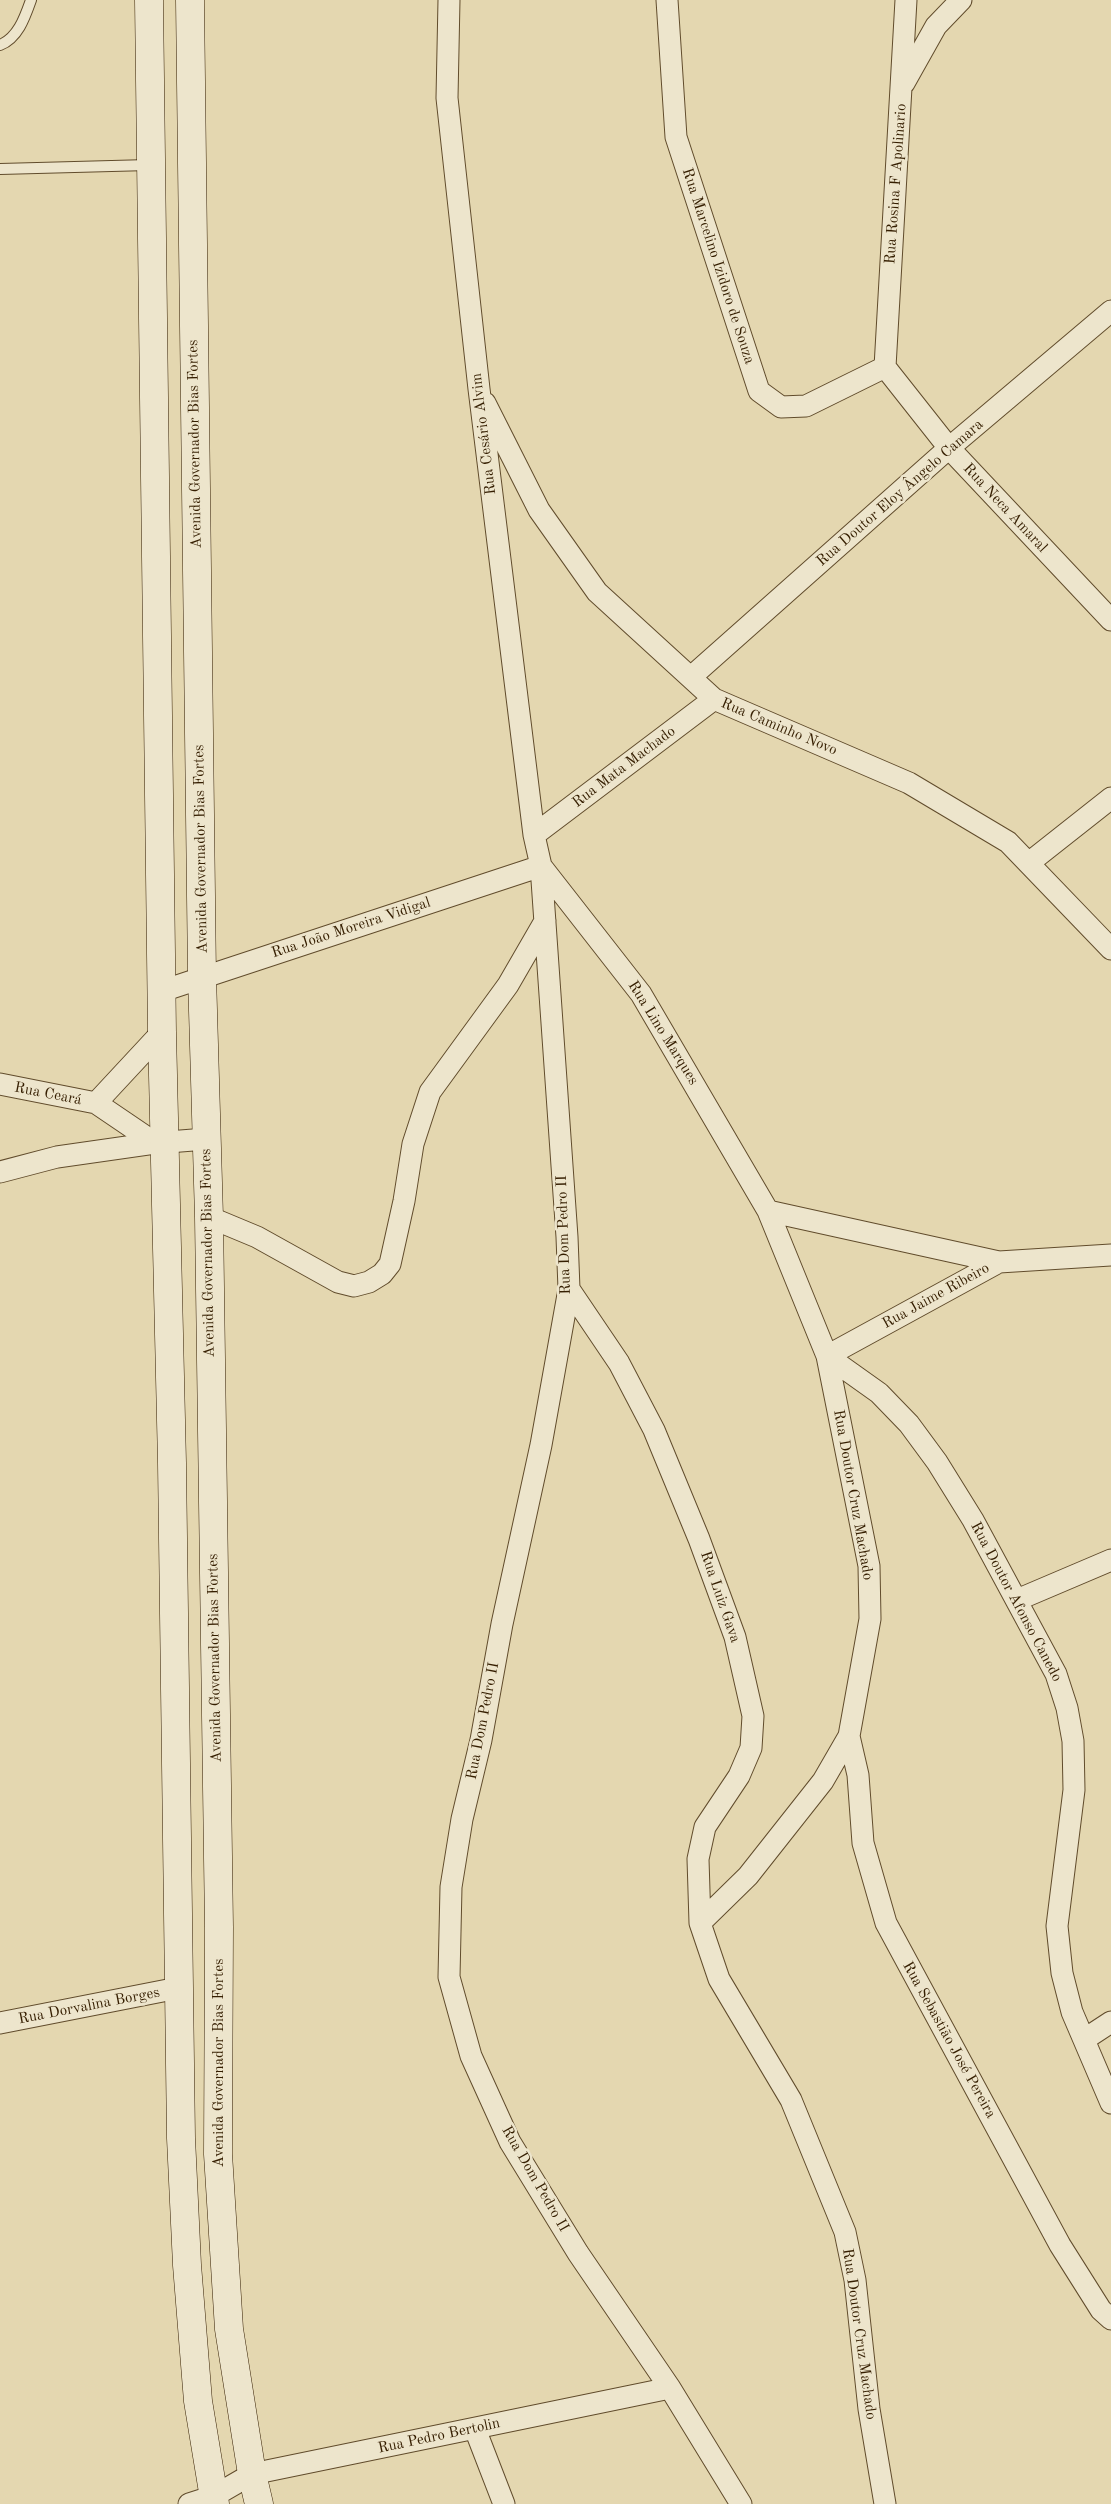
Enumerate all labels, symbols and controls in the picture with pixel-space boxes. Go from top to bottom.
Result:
street label: Rua Rosina F Apolinario [881,103,911,265]
street label: Rua Marcelino Izidoro de Souza [678,166,758,366]
street label: Avenida Governador Bias Fortes [184,339,206,549]
street label: Rua Cesário Alvim [468,372,500,496]
street label: Rua Doutor Eloy Ângelo Camara [813,416,987,570]
street label: Rua Neca Amaral [959,460,1051,556]
street label: Rua Caminho Novo [718,694,840,760]
street label: Rua Mata Machado [569,722,679,812]
street label: Avenida Governador Bias Fortes [190,744,212,954]
street label: Rua João Moreira Vidigal [269,894,433,962]
street label: Rua Lino Marques [624,978,702,1088]
street label: Rua Ceará [13,1079,83,1109]
street label: Avenida Governador Bias Fortes [197,1148,219,1358]
street label: Rua Dom Pedro II [553,1175,575,1295]
street label: Rua Jaime Ribeiro [879,1259,993,1333]
street label: Rua Doutor Cruz Machado [829,1408,877,1582]
street label: Rua Doutor Afonso Canedo [966,1519,1066,1685]
street label: Rua Luiz Gava [696,1549,744,1645]
street label: Avenida Governador Bias Fortes [204,1553,226,1763]
street label: Rua Dom Pedro II [463,1661,503,1781]
street label: Avenida Governador Bias Fortes [210,1958,228,2168]
street label: Rua Sebastião José Pereira [898,1958,1000,2122]
street label: Rua Dorvalina Borges [17,1983,161,2029]
street label: Rua Dom Pedro II [497,2123,573,2235]
street label: Rua Doutor Cruz Machado [838,2247,880,2421]
street label: Rua Pedro Bertolin [376,2414,502,2458]

